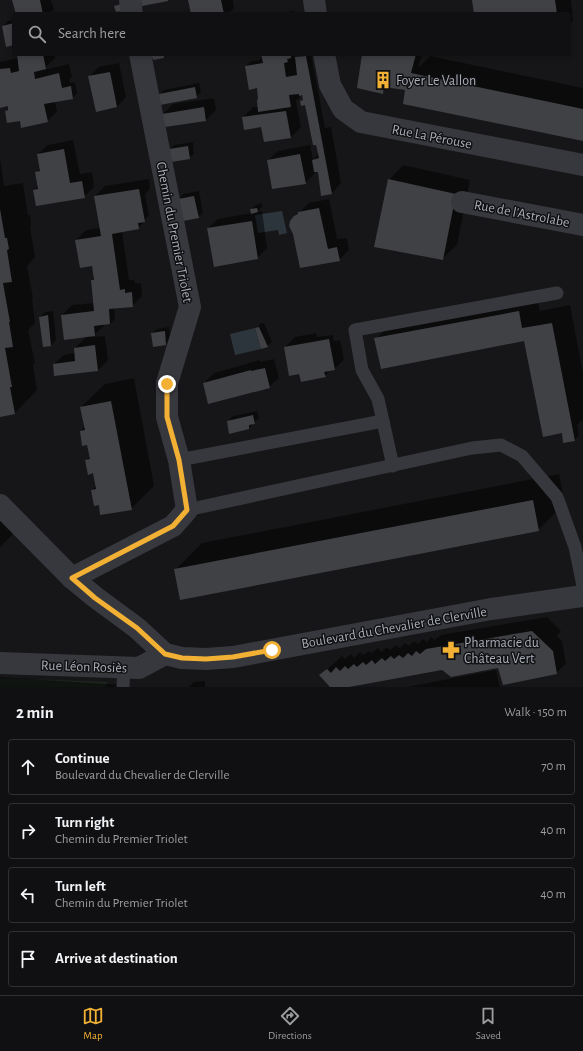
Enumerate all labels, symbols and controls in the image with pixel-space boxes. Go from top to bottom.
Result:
search box [12,12,571,56]
icon: search [26,23,48,45]
text: Search here [58,26,126,41]
building icon: Foyer Le Vallon [373,70,393,90]
place label: Foyer Le Vallon [396,74,476,88]
street label: Rue La Pérouse [391,122,473,152]
street label: Chemin du Premier Triolet [154,161,195,304]
street label: Rue de l'Astrolabe [473,198,571,230]
route end [158,375,176,393]
street label: Boulevard du Chevalier de Clerville [300,605,488,651]
place label: Pharmacie du Château Vert [464,636,539,666]
pharmacy icon: Pharmacie du Château Vert [441,640,461,660]
route start [263,641,281,659]
street label: Rue Léon Rosiès [41,659,127,675]
text: 2 min [16,704,54,721]
text: Walk · 150 m [504,706,567,719]
text: Continue [55,751,110,766]
icon: ahead [17,756,39,778]
text: 70 m [541,760,566,773]
text: Boulevard du Chevalier de Clerville [55,769,230,782]
text: Turn right [55,815,114,830]
icon: right [17,820,39,842]
text: 40 m [540,824,566,837]
text: Chemin du Premier Triolet [55,833,188,846]
text: Turn left [55,879,106,894]
icon: left [17,884,39,906]
text: 40 m [540,888,566,901]
text: Chemin du Premier Triolet [55,897,188,910]
icon: arrive [17,948,39,970]
text: Arrive at destination [55,951,178,966]
tab: Map [82,1005,104,1042]
tab: Directions [268,1005,312,1042]
tab: Saved [476,1005,501,1042]

